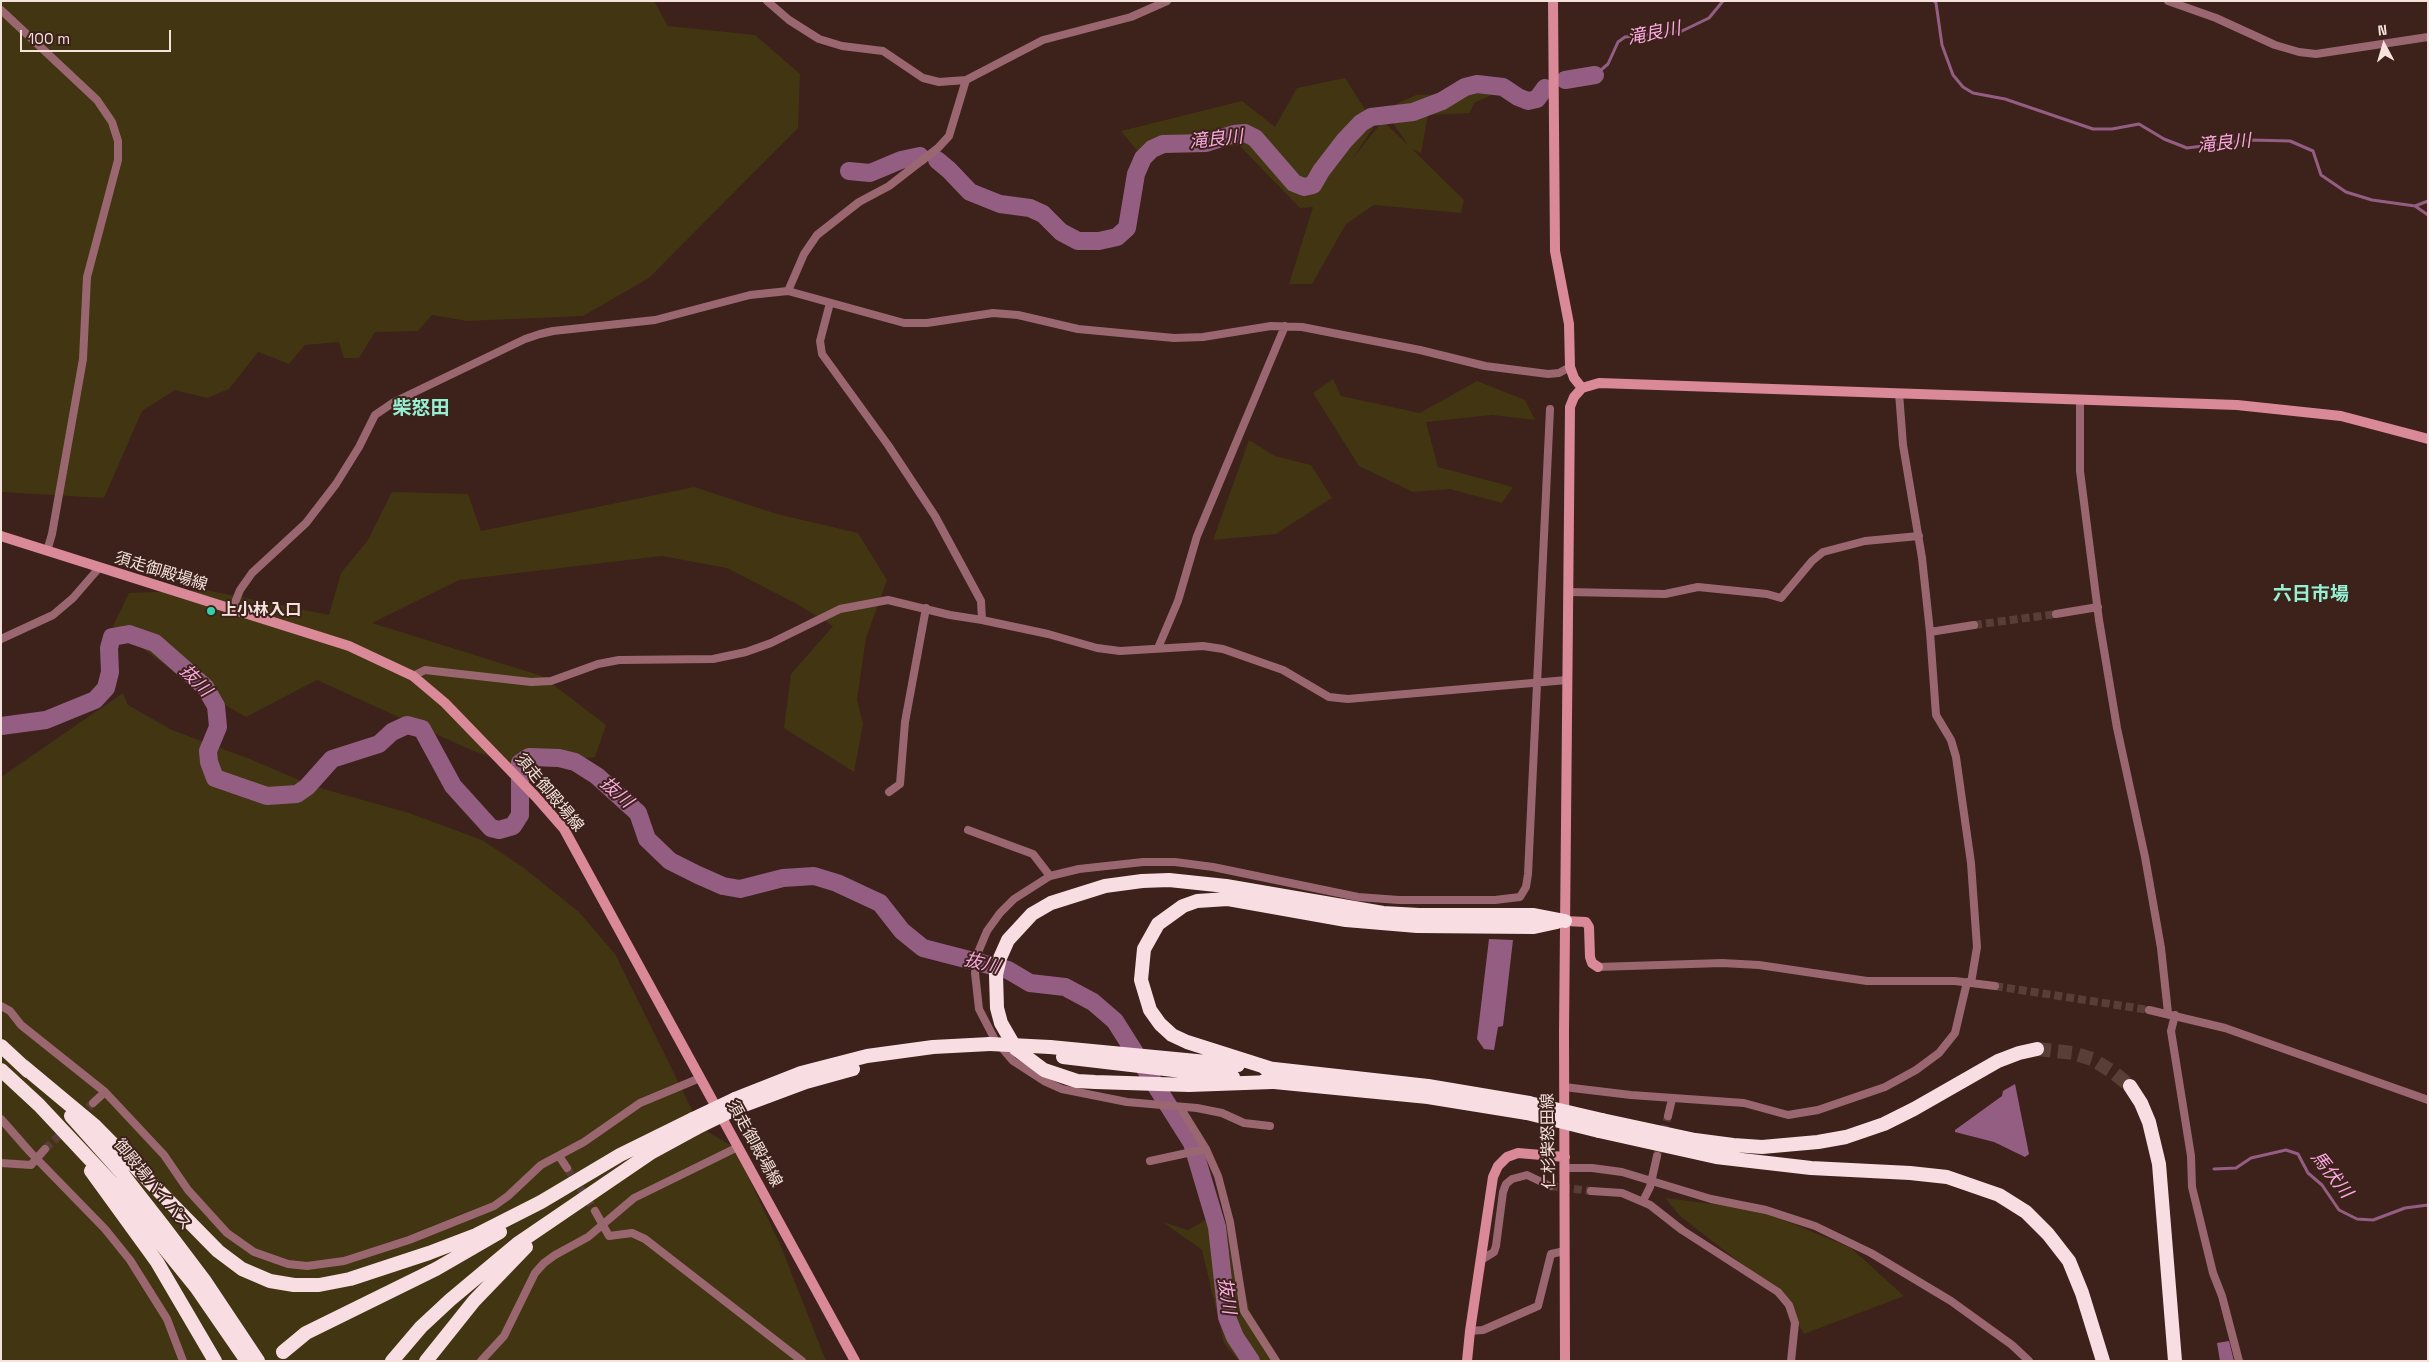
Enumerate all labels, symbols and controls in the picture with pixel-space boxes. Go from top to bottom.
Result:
water label: 滝良川 [1625,18,1683,50]
scale bar [22,20,174,52]
north arrow [2359,20,2409,70]
text: N [2377,21,2388,40]
text: 100 m [28,29,70,48]
water label: 滝良川 [1188,126,1244,154]
water label: 滝良川 [2196,130,2252,158]
district label: 柴怒田 [393,398,449,420]
street label: 須走御殿場線 [112,549,210,595]
district label: 六日市場 [2273,584,2349,606]
place label: 上小林入口 [221,601,301,621]
marker: 上小林入口 [205,605,217,617]
water label: 抜川 [175,661,215,701]
street label: 須走御殿場線 [511,750,587,836]
water label: 抜川 [595,773,637,813]
water label: 抜川 [962,949,1002,979]
street label: 仁杉柴怒田線 [1539,1093,1559,1189]
street label: 須走御殿場線 [722,1097,786,1191]
street label: 御殿場バイパス [109,1135,195,1235]
water label: 馬伏川 [2306,1147,2356,1203]
water label: 抜川 [1213,1277,1239,1315]

